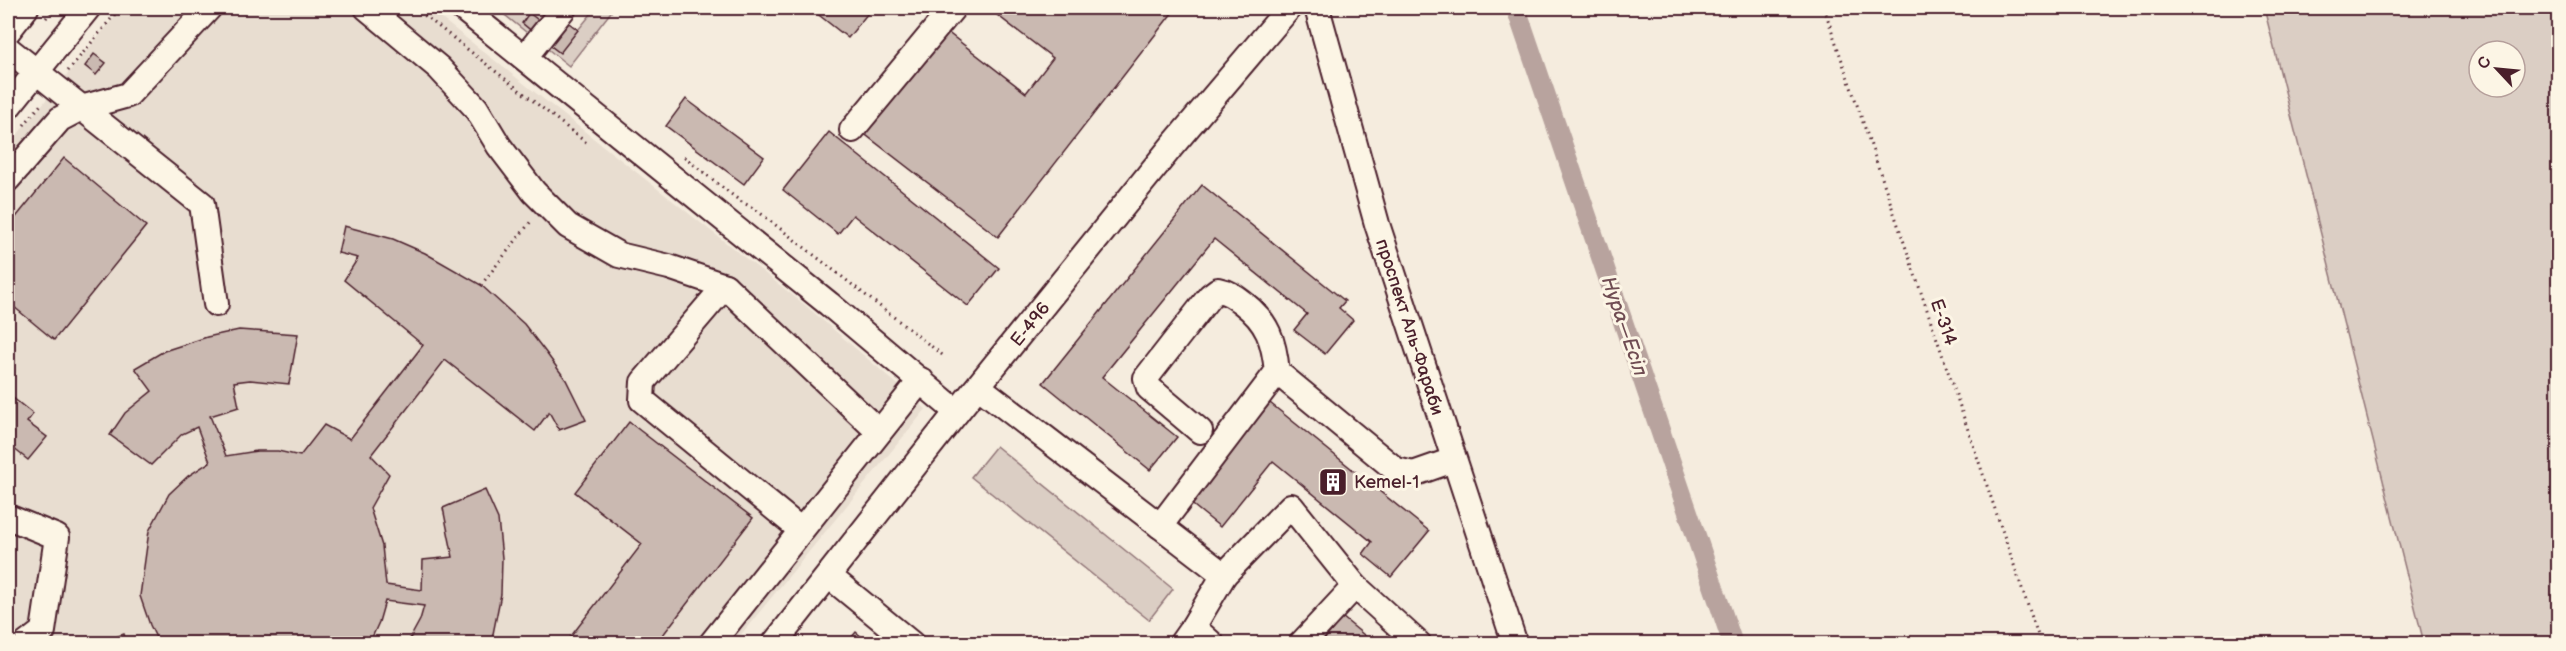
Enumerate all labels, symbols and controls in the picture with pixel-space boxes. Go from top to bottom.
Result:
north arrow [2467,39,2527,99]
text: С [2474,54,2496,72]
street label: проспект Аль-Фараби [1371,236,1448,418]
water label: Нура—Есіл [1596,273,1652,380]
street label: E-314 [1926,296,1961,348]
street label: E-496 [1006,298,1055,351]
building icon: Kemel-1 [1317,466,1349,498]
place label: Kemel-1 [1354,472,1419,493]

